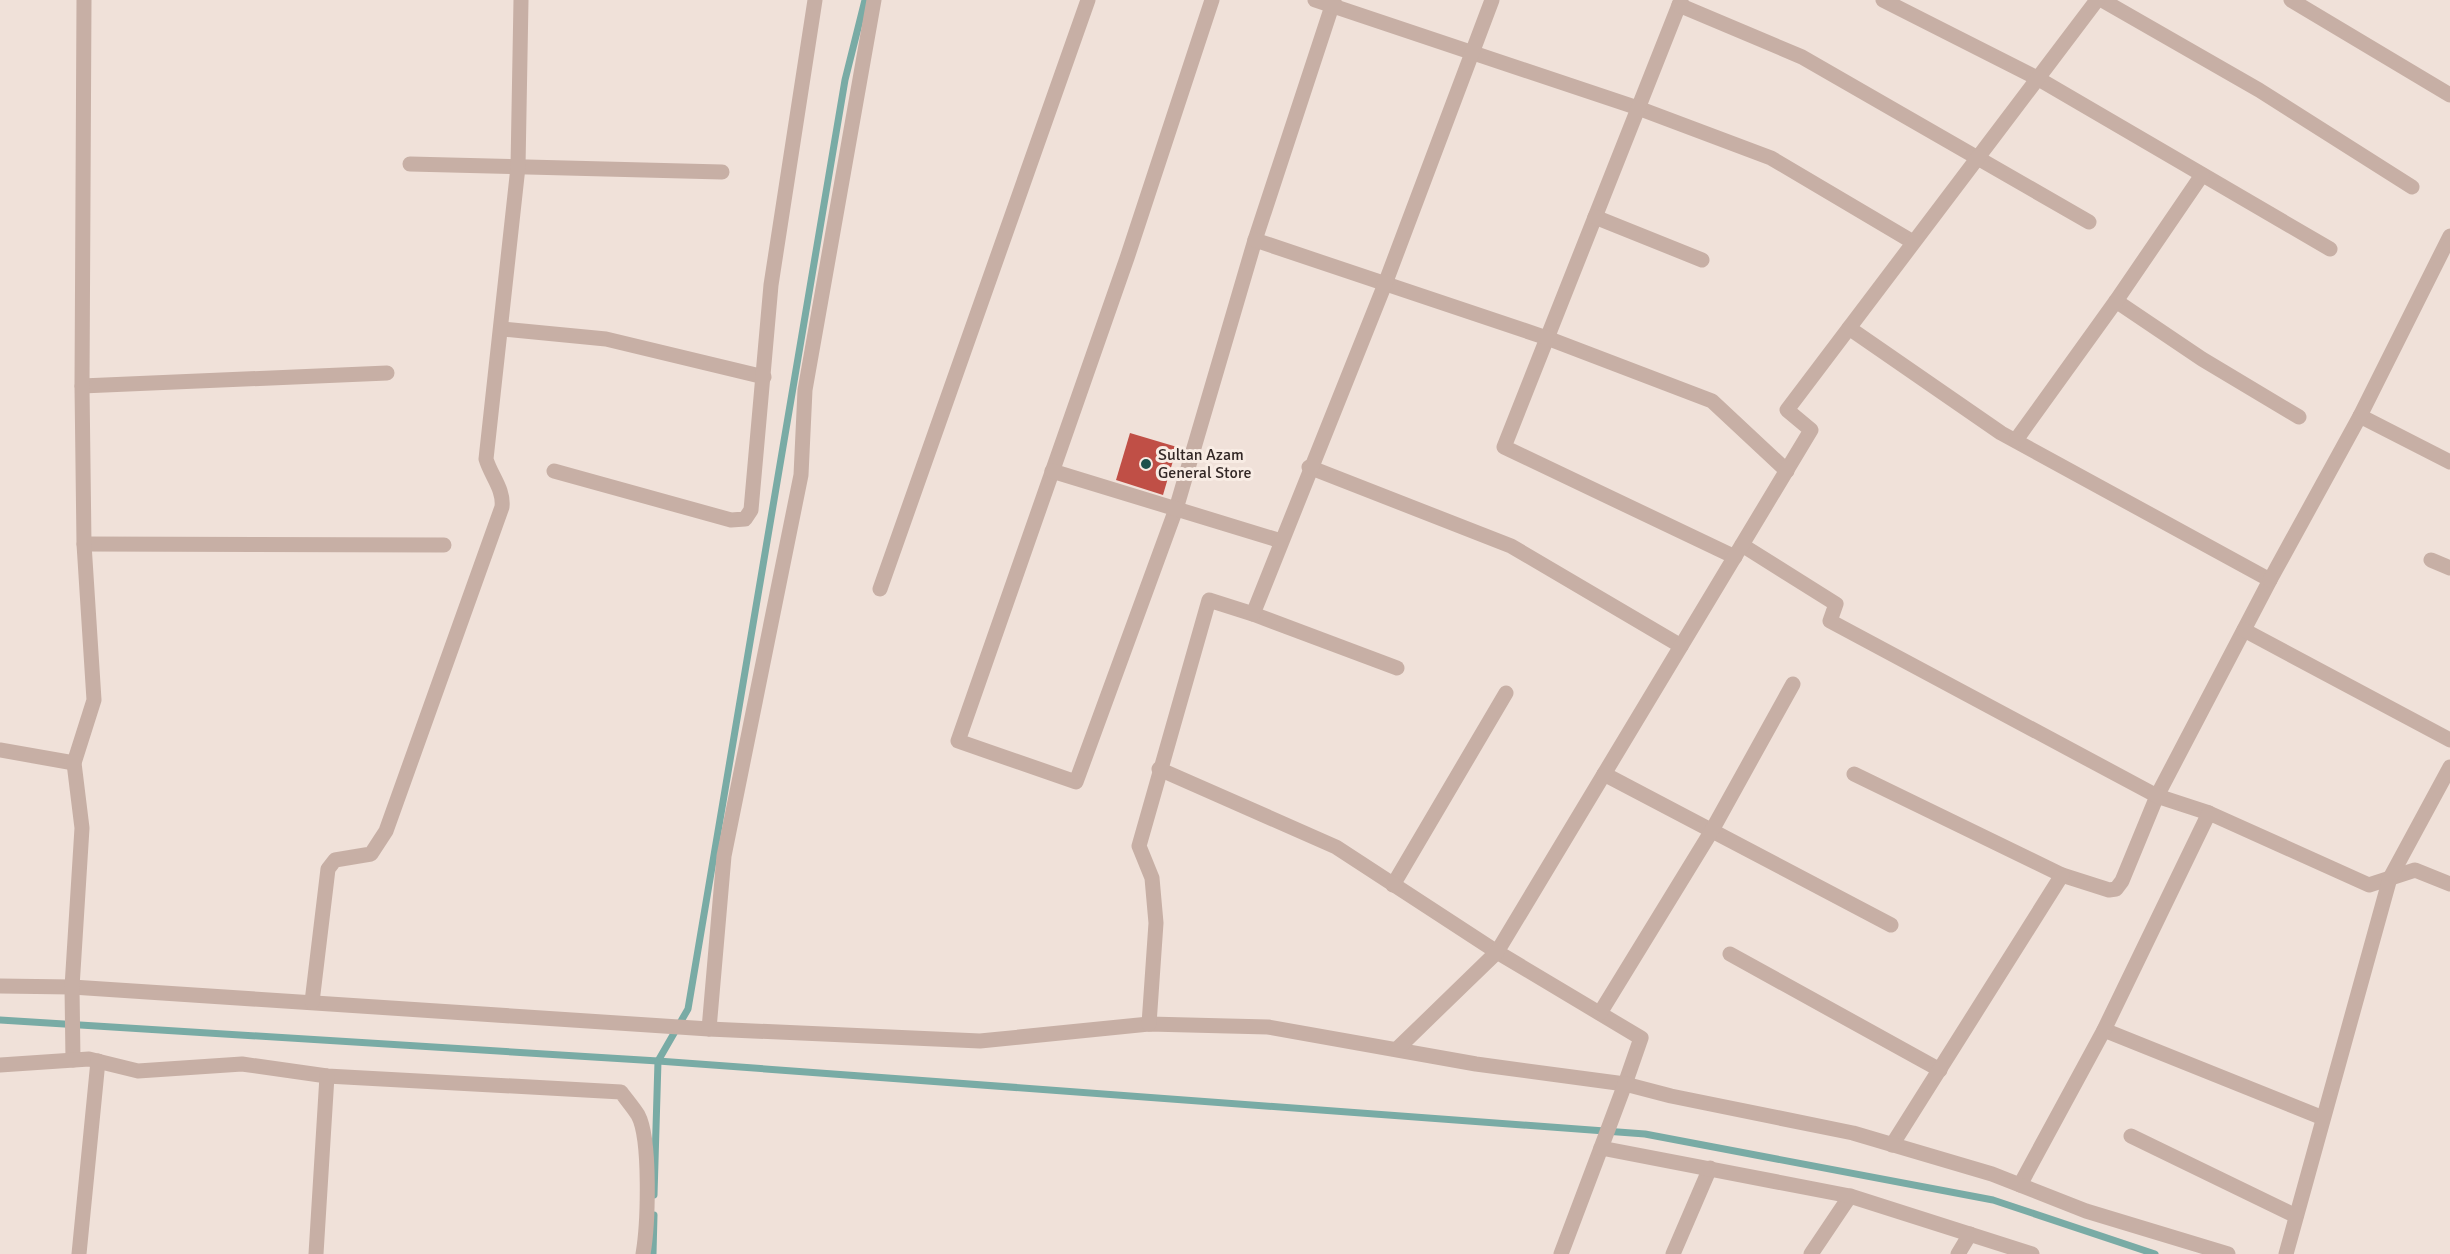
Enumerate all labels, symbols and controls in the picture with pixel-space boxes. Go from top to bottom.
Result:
place label: Sultan Azam General Store [1158,445,1251,483]
marker: Sultan Azam General Store [1139,457,1153,471]

